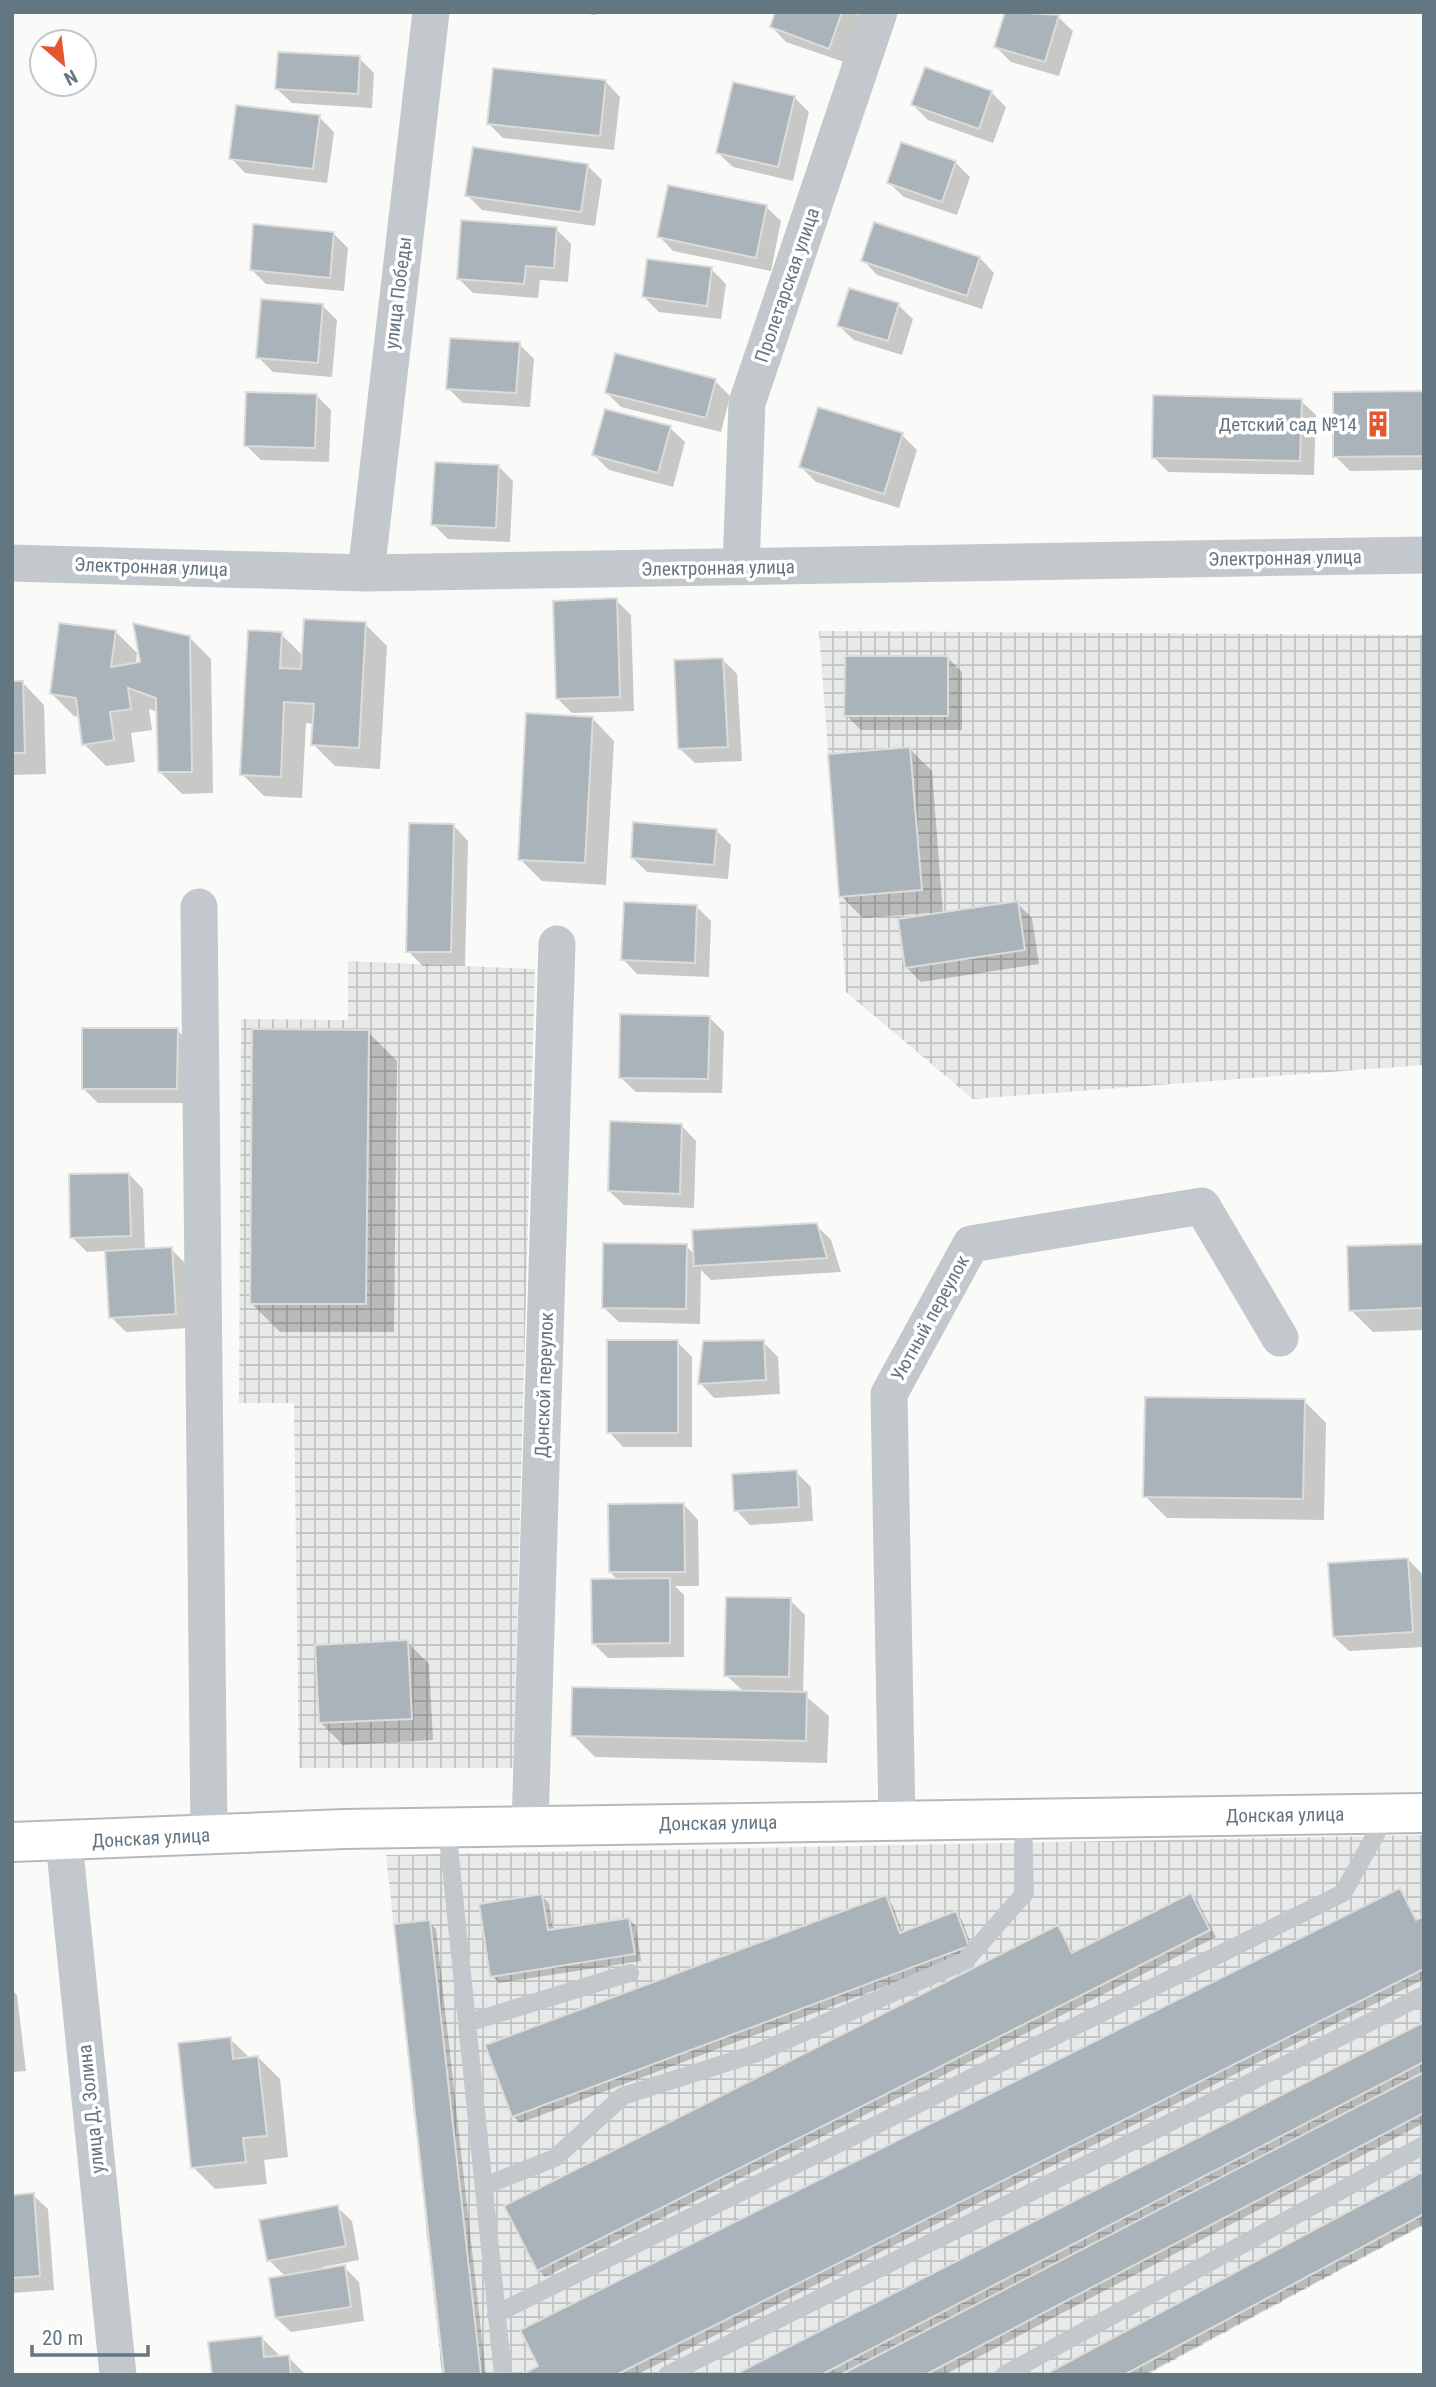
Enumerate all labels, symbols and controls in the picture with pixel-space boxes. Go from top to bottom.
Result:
north arrow [28,28,98,98]
text: N [60,65,81,90]
street label: Пролетарская улица [750,205,824,365]
street label: улица Победы [380,236,416,350]
building icon: Детский сад №14 [1363,409,1393,439]
place label: Детский сад №14 [1219,413,1357,436]
street label: Электронная улица [1208,545,1362,571]
street label: Электронная улица [74,553,228,581]
street label: Электронная улица [641,555,795,581]
street label: Уютный переулок [886,1251,974,1385]
street label: Донской переулок [530,1312,558,1458]
street label: Донская улица [1226,1802,1344,1828]
street label: Донская улица [659,1810,777,1836]
street label: Донская улица [91,1823,211,1853]
street label: улица Д. Золина [73,2043,109,2175]
scale bar [32,2314,147,2358]
text: 20 m [42,2326,83,2350]

